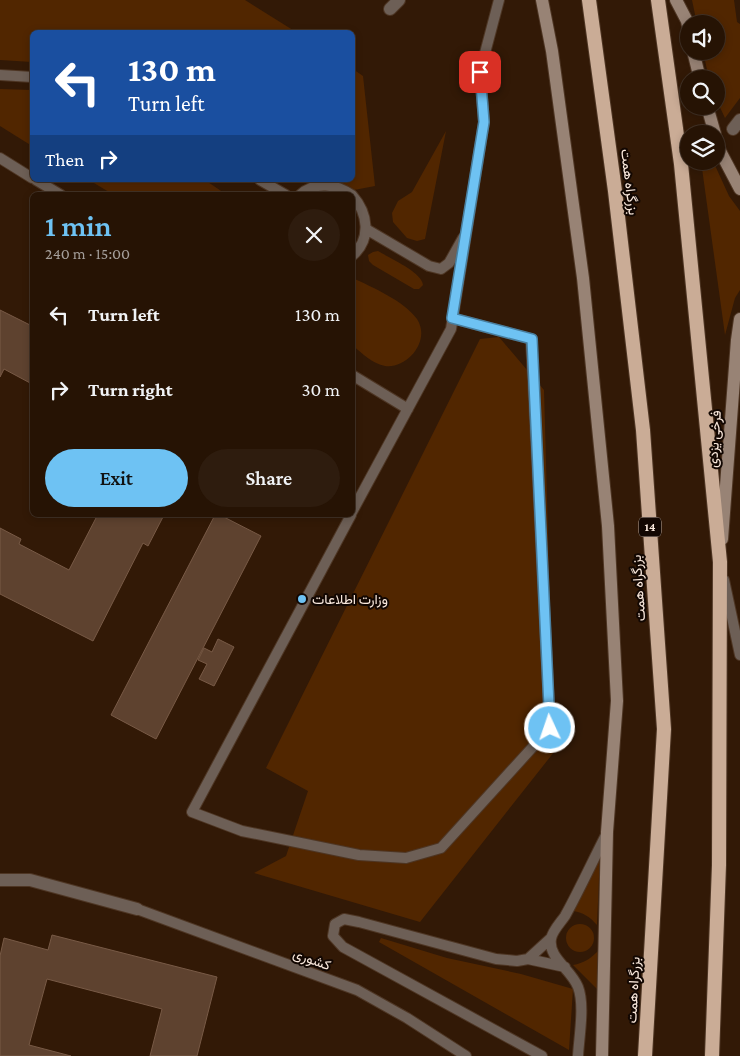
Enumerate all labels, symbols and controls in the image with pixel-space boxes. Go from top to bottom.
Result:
map controls [680,15,725,170]
button: sound [680,15,725,60]
icon: left [45,50,110,115]
text: 130 m [128,50,216,89]
pin [459,51,501,93]
icon: arrive [466,58,494,86]
button: search [680,70,725,115]
text: Turn left [128,91,205,116]
button: layers [680,125,725,170]
icon: right [94,145,122,173]
street label: بزرگراه همت [617,148,642,216]
text: Then [45,149,84,170]
text: 1 min [45,209,112,242]
button: close [288,209,340,261]
text: 240 m · 15:00 [45,245,130,262]
icon: left [45,301,73,329]
text: Turn left [88,304,160,325]
text: 130 m [295,304,340,325]
icon: right [45,376,73,404]
text: Turn right [88,379,173,400]
text: 30 m [301,379,340,400]
street label: فرخی یزدی [704,410,725,468]
button: Exit [45,449,188,507]
button: Share [198,449,340,507]
road number: 14 [639,518,661,536]
street label: بزرگراه همت [628,554,649,622]
place label: وزارت اطلاعات [312,591,388,608]
marker: وزارت اطلاعات [296,593,308,605]
position arrow [523,701,575,753]
street label: کشوری [291,945,333,974]
street label: بزرگراه همت [623,956,644,1024]

